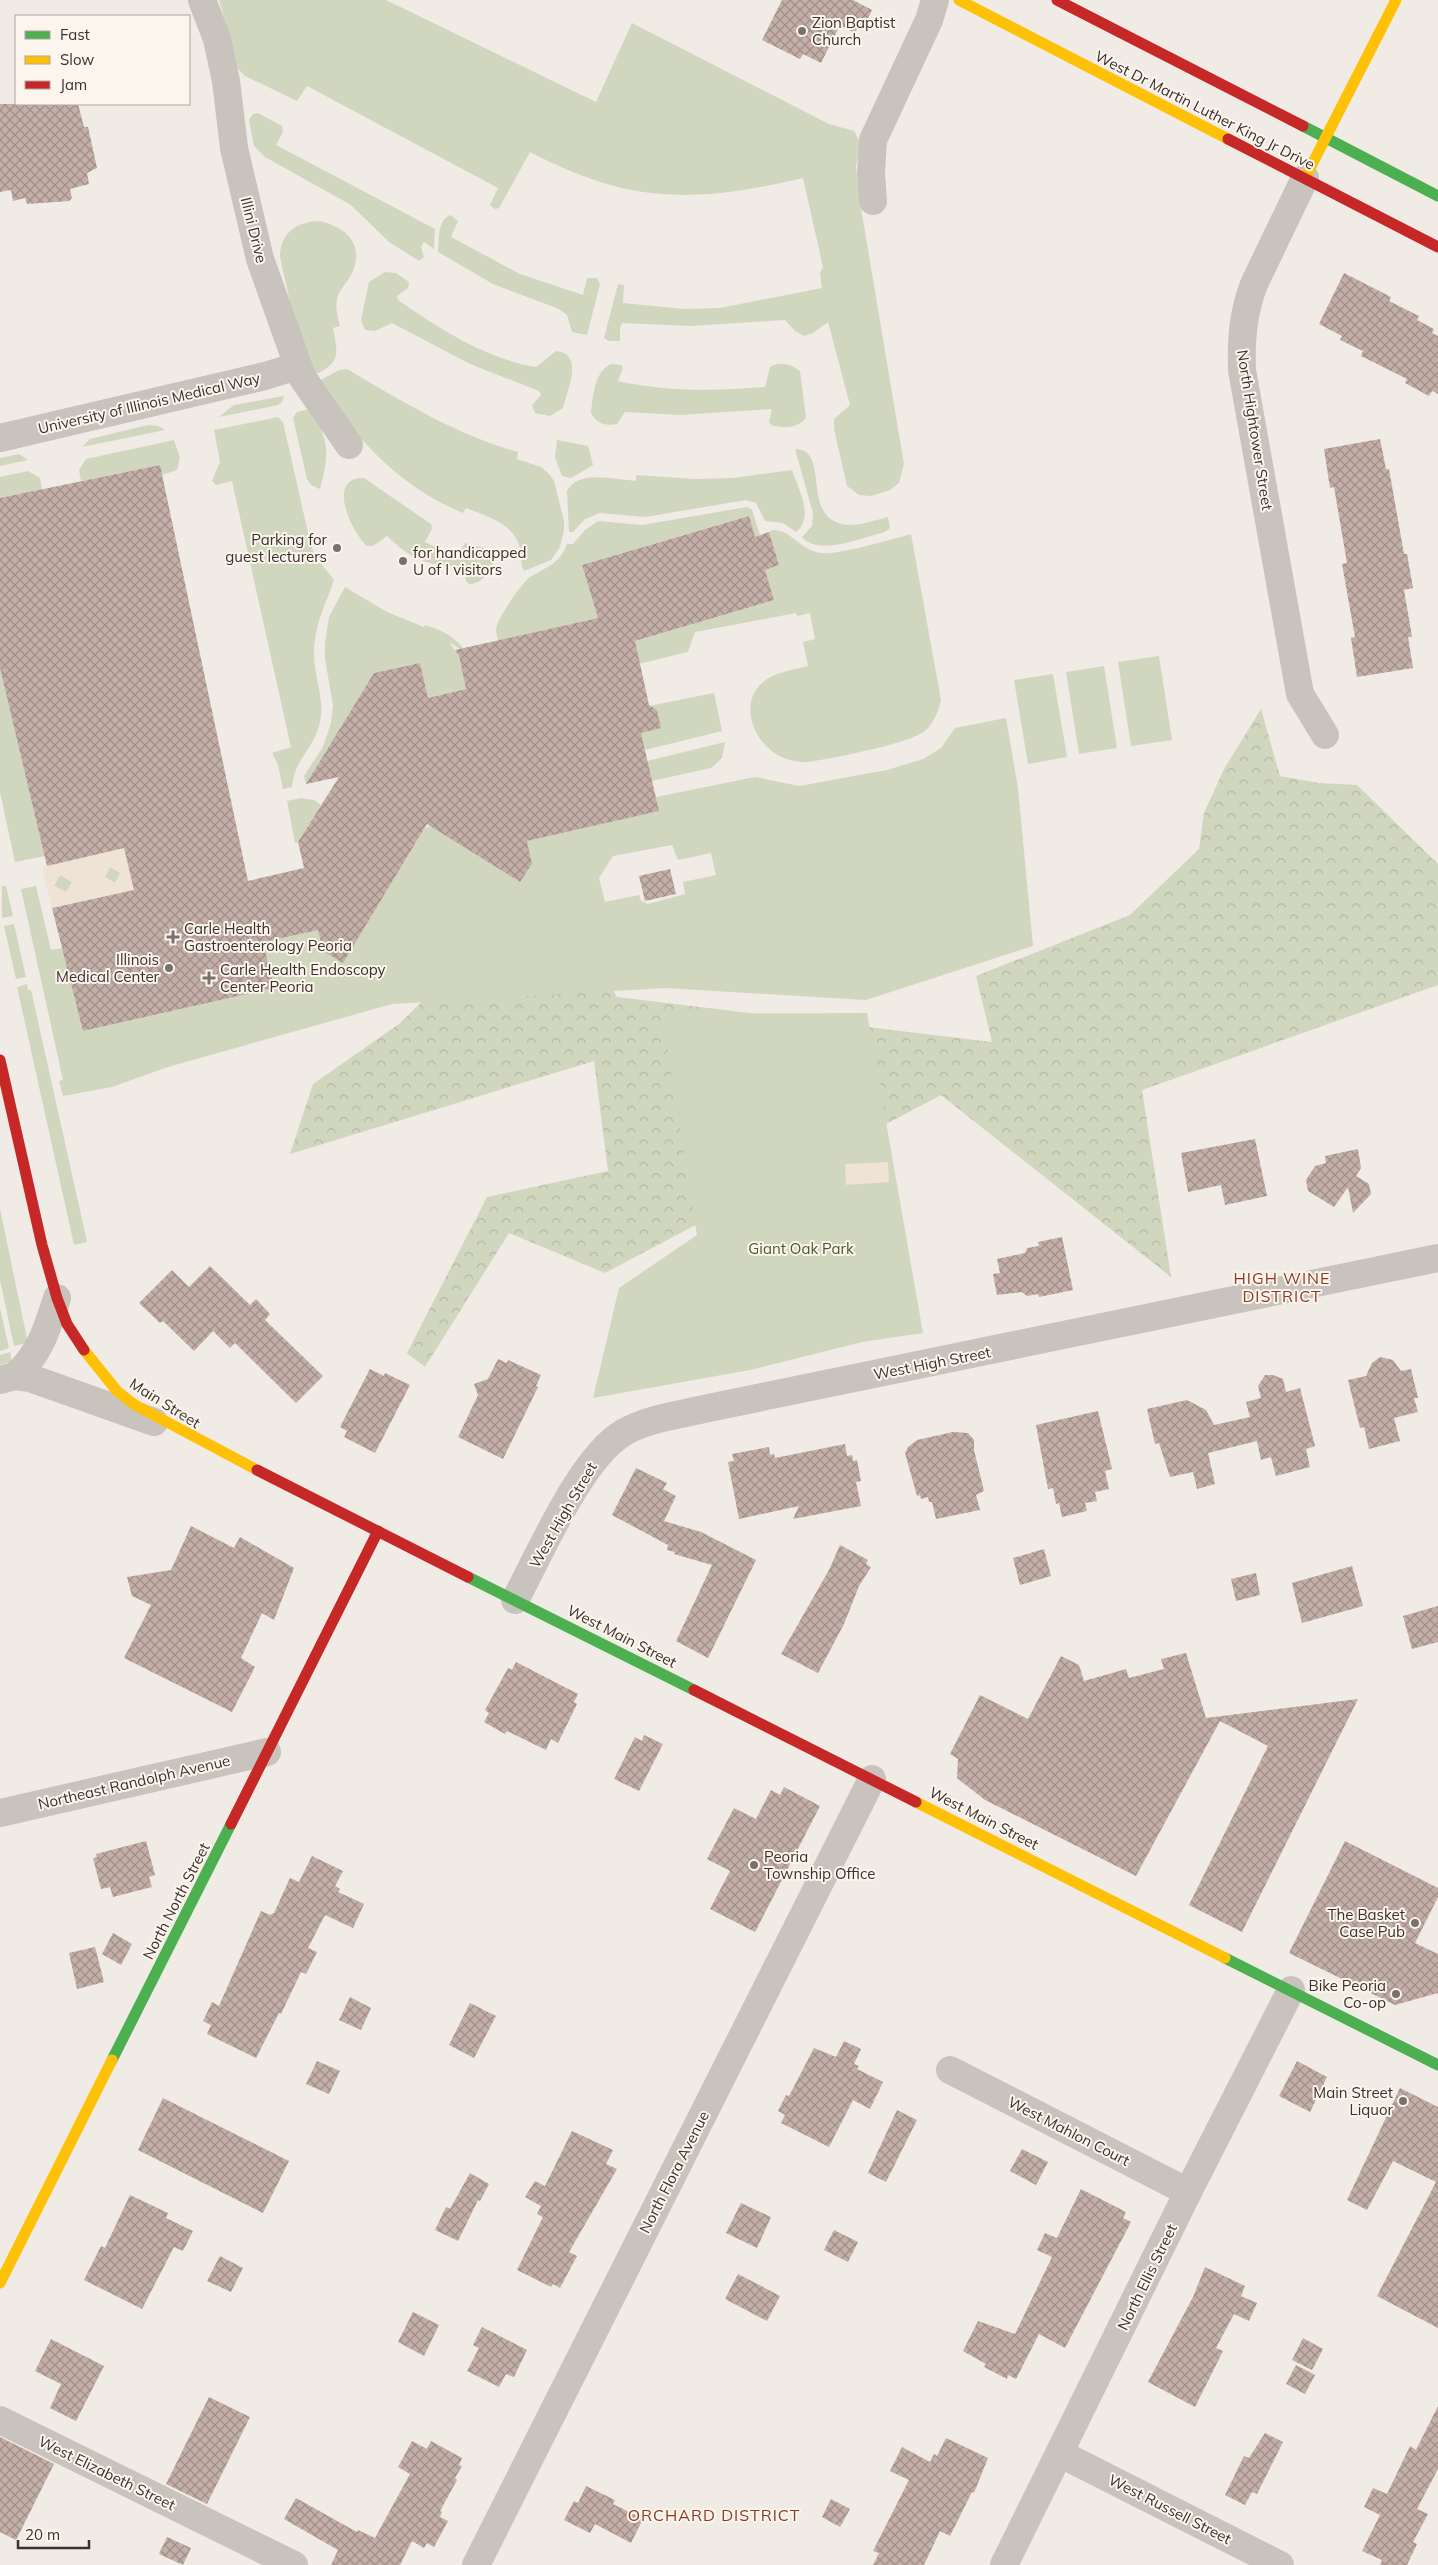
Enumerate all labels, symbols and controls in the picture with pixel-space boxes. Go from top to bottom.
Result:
place label: Zion Baptist Church [812,13,895,49]
legend [15,15,190,105]
text: Fast [60,25,90,44]
marker: Zion Baptist Church [796,25,808,37]
street label: West Dr Martin Luther King Jr Drive [1092,46,1318,174]
text: Slow [60,50,94,69]
text: Jam [60,75,87,94]
street label: Illini Drive [237,195,271,265]
street label: North Hightower Street [1233,348,1277,512]
street label: University of Illinois Medical Way [36,368,262,438]
place label: Parking for guest lecturers [225,530,328,566]
marker: Parking for guest lecturers [331,542,343,554]
place label: for handicapped U of I visitors [413,543,526,579]
marker: for handicapped U of I visitors [397,555,409,567]
place label: Carle Health Gastroenterology Peoria [184,919,352,955]
marker: Carle Health Gastroenterology Peoria [166,930,180,944]
place label: Illinois Medical Center [56,950,160,986]
place label: Carle Health Endoscopy Center Peoria [220,960,386,996]
marker: Illinois Medical Center [163,962,175,974]
marker: Carle Health Endoscopy Center Peoria [202,971,216,985]
park label: Giant Oak Park [748,1239,854,1258]
district label: HIGH WINE DISTRICT [1234,1268,1330,1306]
street label: West High Street [872,1342,992,1384]
street label: Main Street [126,1374,204,1432]
street label: West High Street [525,1459,601,1571]
street label: West Main Street [564,1600,680,1672]
street label: Northeast Randolph Avenue [36,1751,232,1813]
street label: West Main Street [926,1782,1042,1854]
street label: North North Street [138,1839,214,1963]
place label: Peoria Township Office [764,1847,875,1883]
marker: Peoria Township Office [748,1859,760,1871]
place label: The Basket Case Pub [1327,1905,1405,1941]
marker: The Basket Case Pub [1409,1917,1421,1929]
place label: Bike Peoria Co-op [1308,1976,1386,2012]
marker: Bike Peoria Co-op [1390,1988,1402,2000]
place label: Main Street Liquor [1313,2083,1394,2119]
street label: West Mahlon Court [1005,2092,1133,2170]
marker: Main Street Liquor [1397,2095,1409,2107]
street label: North Flora Avenue [635,2108,713,2236]
street label: North Ellis Street [1113,2221,1181,2333]
street label: West Elizabeth Street [36,2432,178,2514]
street label: West Russell Street [1105,2470,1235,2548]
district label: ORCHARD DISTRICT [628,2505,800,2525]
scale bar [18,2518,89,2550]
text: 20 m [25,2525,60,2544]

